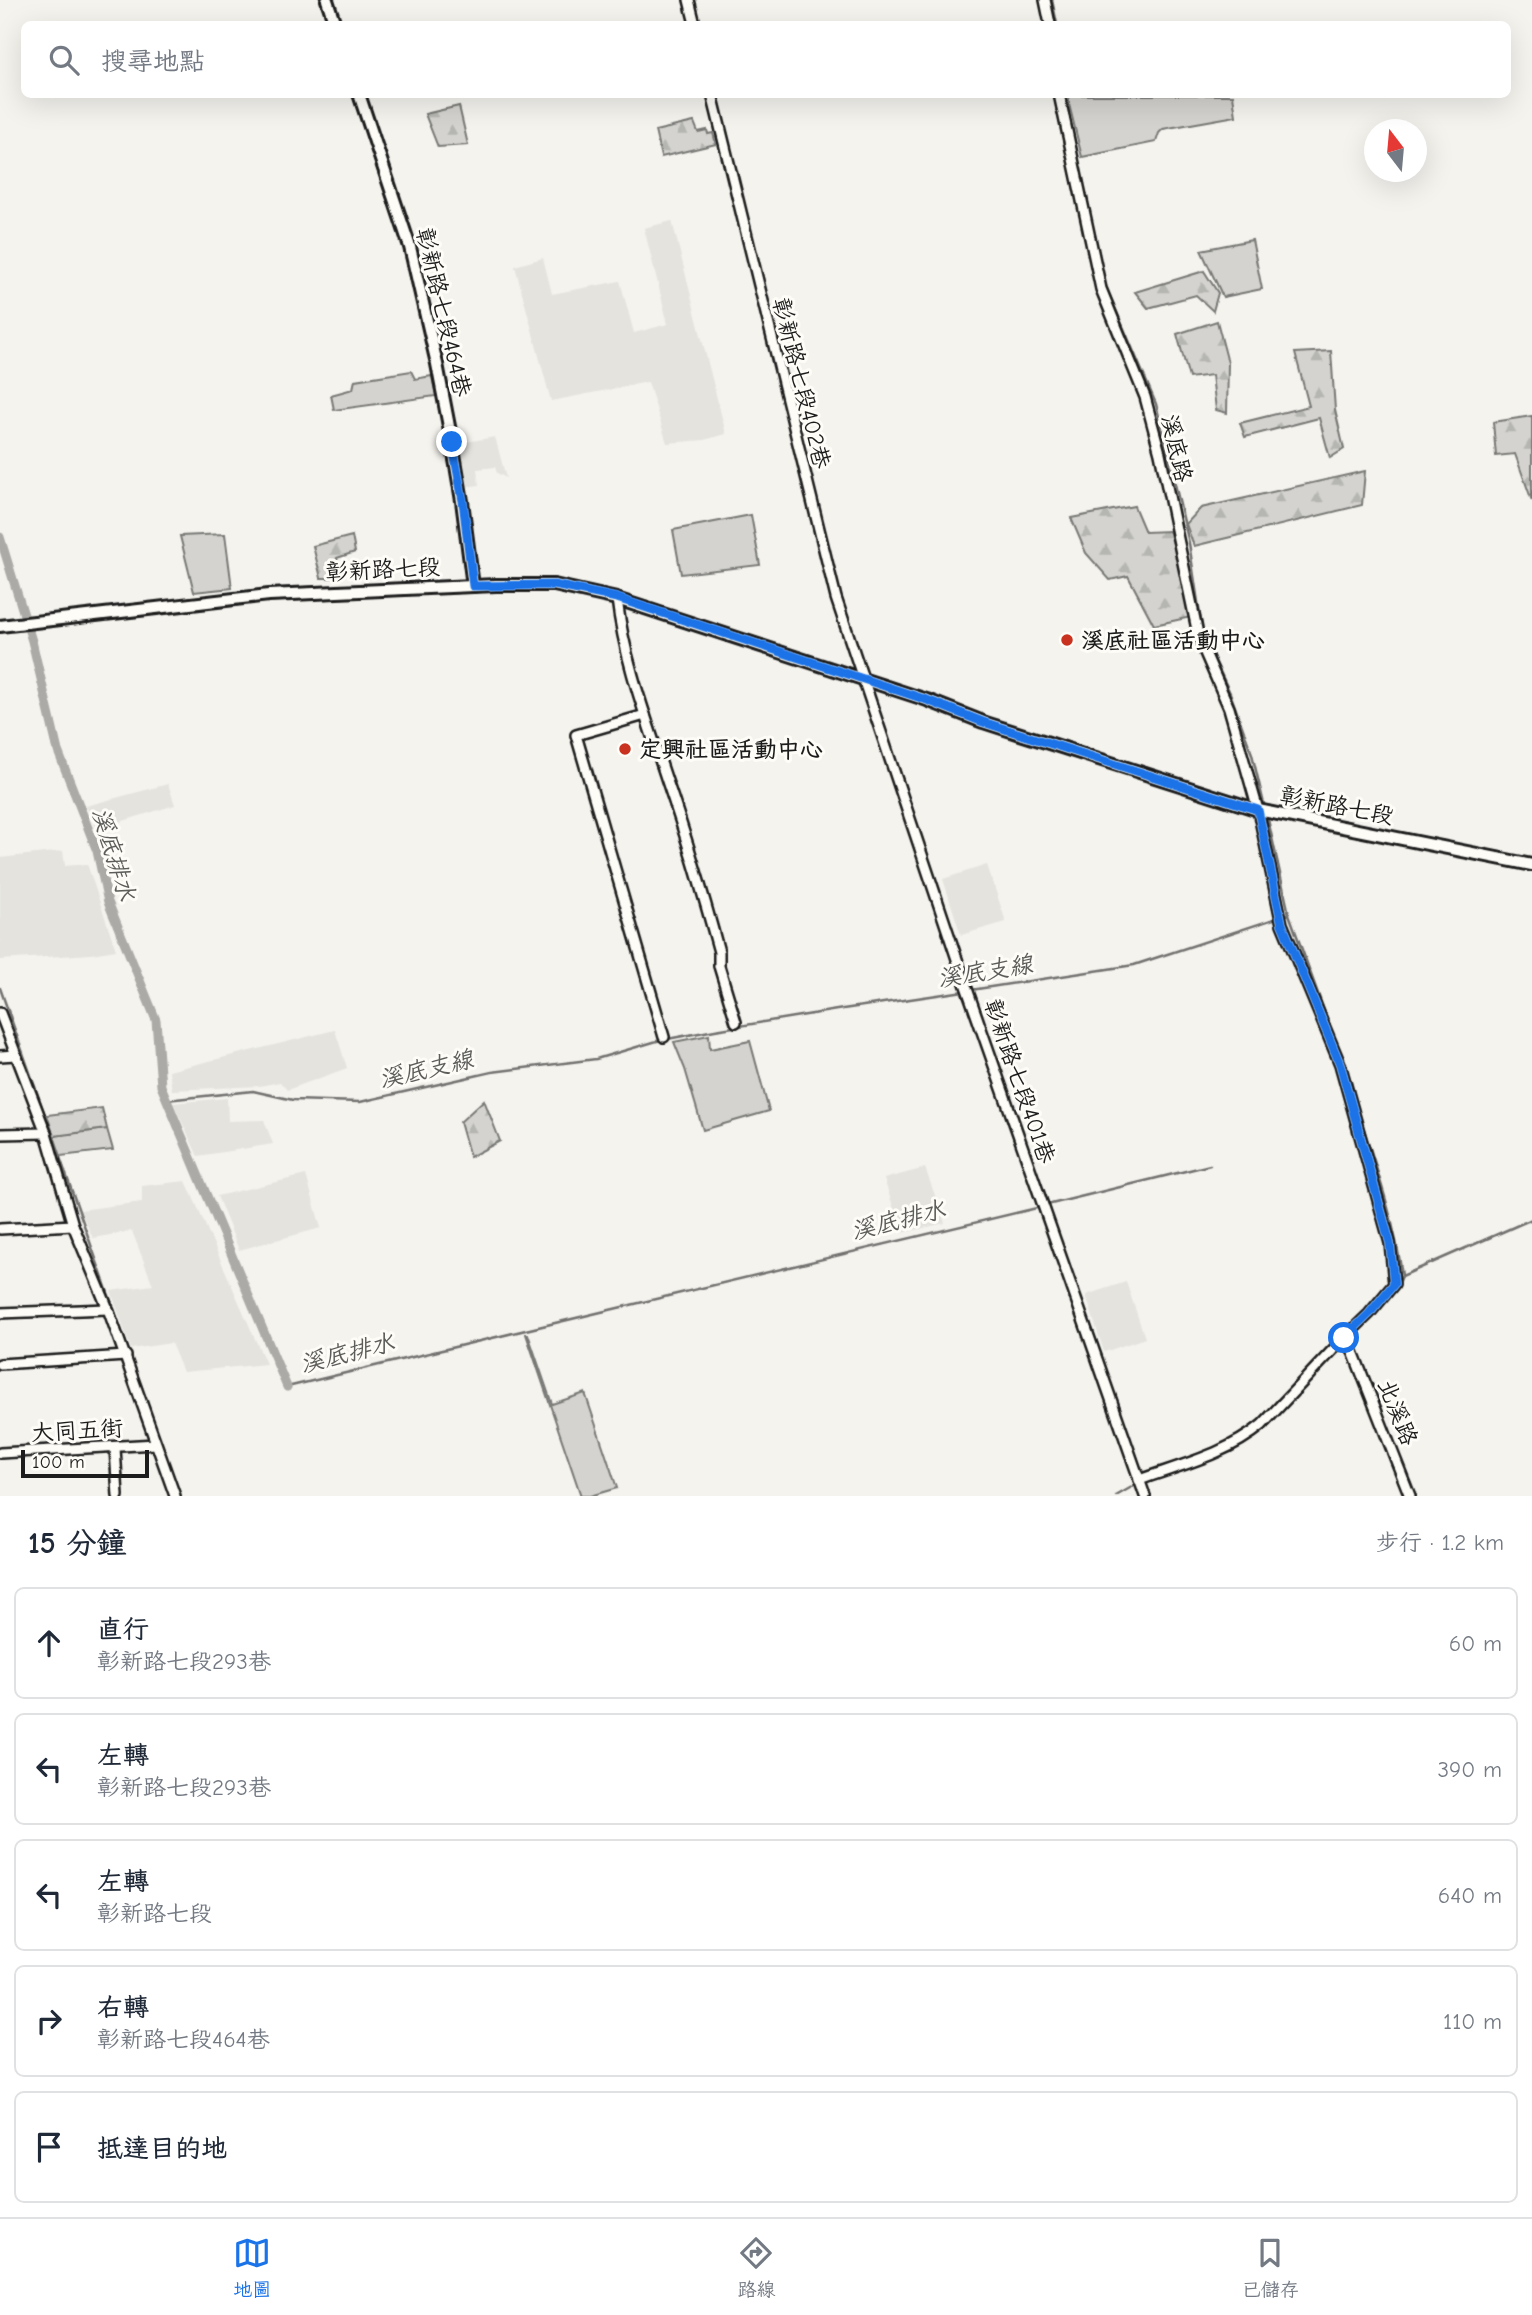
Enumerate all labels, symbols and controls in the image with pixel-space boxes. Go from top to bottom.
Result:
search box [21,21,1511,98]
icon: search [45,41,83,79]
text: 搜尋地點 [101,47,205,77]
north arrow [1364,119,1427,182]
street label: 彰新路七段464巷 [411,225,476,400]
street label: 彰新路七段402巷 [767,295,836,472]
street label: 溪底路 [1156,411,1197,485]
route end [436,426,467,457]
street label: 彰新路七段 [325,553,441,586]
place label: 溪底社區活動中心 [1081,627,1265,654]
marker: 溪底社區活動中心 [1059,632,1075,648]
place label: 定興社區活動中心 [639,736,823,763]
marker: 定興社區活動中心 [617,741,633,757]
street label: 彰新路七段 [1278,781,1396,830]
water label: 溪底排水 [87,804,142,905]
water label: 溪底支線 [935,949,1037,992]
street label: 彰新路七段401巷 [979,995,1061,1168]
water label: 溪底支線 [376,1044,478,1093]
water label: 溪底排水 [848,1195,949,1245]
route start [1328,1322,1359,1353]
water label: 溪底排水 [297,1328,398,1378]
street label: 北溪路 [1372,1375,1423,1449]
street label: 大同五街 [30,1415,124,1446]
scale bar [21,1447,149,1479]
text: 100 m [32,1451,85,1473]
text: 15 分鐘 [28,1526,126,1561]
text: 步行 · 1.2 km [1376,1529,1504,1556]
text: 直行 [97,1615,149,1645]
icon: ahead [30,1624,68,1662]
text: 60 m [1449,1630,1502,1657]
text: 彰新路七段293巷 [97,1648,271,1675]
text: 左轉 [97,1741,149,1771]
icon: left [30,1750,68,1788]
text: 390 m [1437,1756,1502,1783]
text: 彰新路七段293巷 [97,1774,271,1801]
text: 左轉 [97,1867,149,1897]
icon: left [30,1876,68,1914]
text: 640 m [1438,1882,1502,1909]
text: 彰新路七段 [97,1900,212,1927]
text: 右轉 [97,1993,149,2023]
icon: right [30,2002,68,2040]
text: 110 m [1443,2008,1502,2035]
text: 彰新路七段464巷 [97,2026,270,2053]
icon: arrive [30,2128,68,2166]
text: 抵達目的地 [97,2134,227,2164]
tab: 地圖 [233,2234,271,2301]
tab: 路線 [737,2234,776,2301]
tab: 已儲存 [1242,2234,1299,2301]

